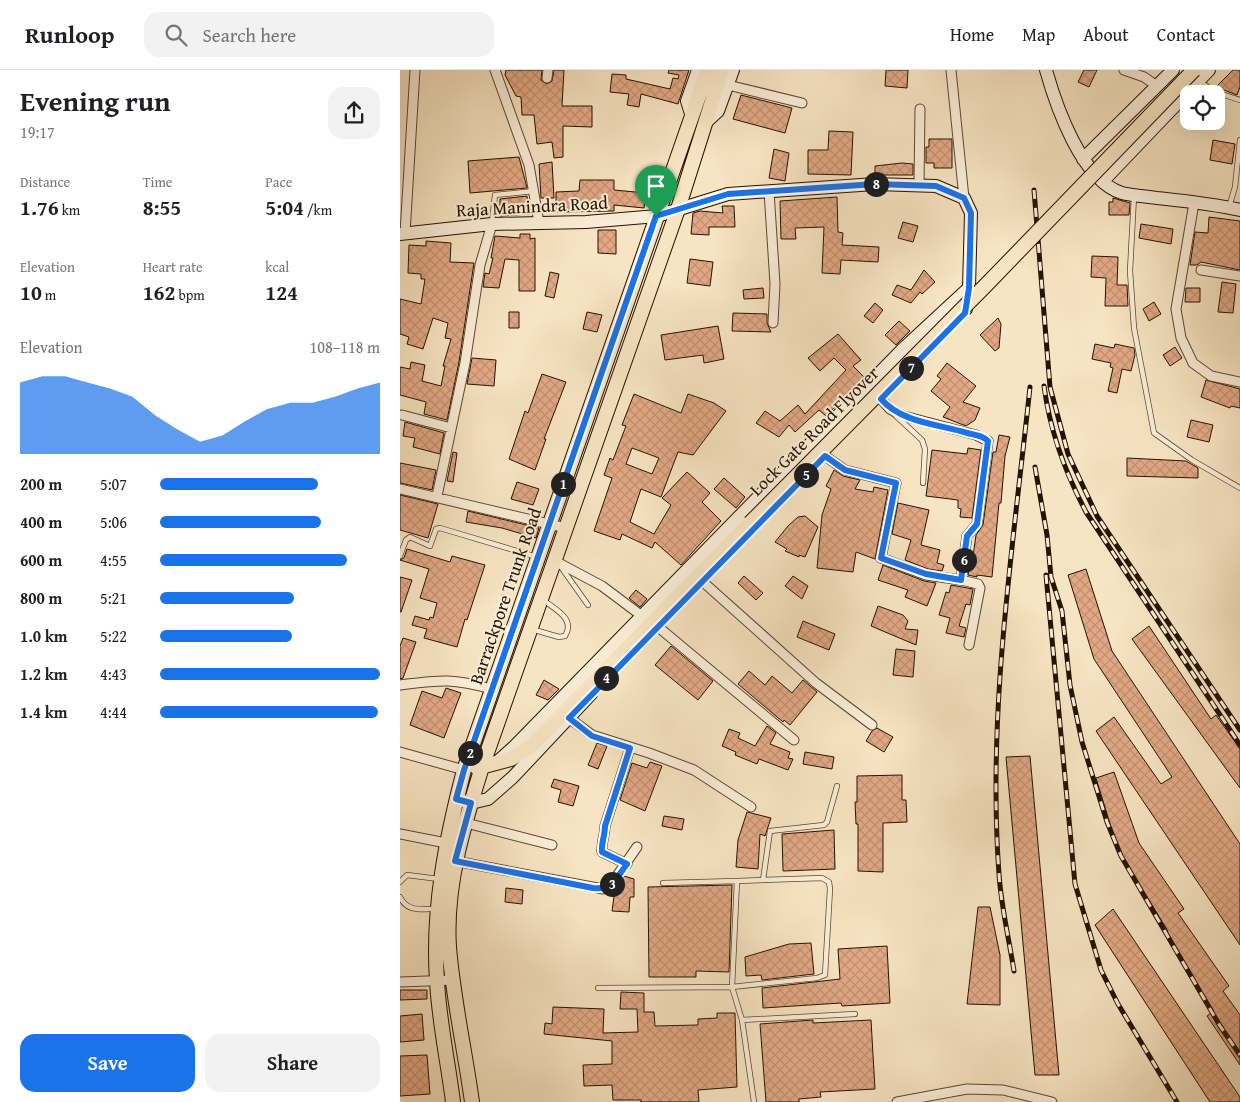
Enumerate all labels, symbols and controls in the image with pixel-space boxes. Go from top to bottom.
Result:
search box [144,12,494,57]
text: Runloop [25,17,114,52]
icon: search [162,21,190,49]
text: Search here [202,21,296,49]
text: Home [950,21,994,48]
text: Map [1022,21,1055,48]
text: About [1083,21,1129,48]
text: Contact [1157,21,1215,48]
text: Evening run [20,80,171,121]
map controls [1180,85,1225,130]
button: locate [1180,85,1225,130]
button: share [328,87,380,139]
text: 19:17 [20,120,55,144]
pin [635,165,677,216]
text: Distance [20,172,70,192]
text: Time [143,172,172,192]
text: Pace [265,172,292,192]
icon: arrive [642,172,670,200]
pin: 8 [864,172,888,196]
text: 8 [873,174,880,194]
street label: Raja Manindra Road [456,189,609,223]
text: 1.76 [20,192,59,223]
text: 8:55 [143,192,181,223]
text: 5:04 [265,192,304,223]
text: km [59,200,80,220]
text: /km [304,200,332,220]
text: Elevation [20,257,75,277]
text: Heart rate [143,257,203,277]
text: kcal [265,257,289,277]
text: 10 [20,277,42,308]
text: 162 [143,277,175,308]
text: 124 [265,277,298,308]
text: m [42,285,56,305]
text: bpm [175,285,205,305]
text: Elevation [20,335,83,359]
text: 108–118 m [310,335,380,359]
pin: 7 [898,356,924,380]
text: 7 [908,358,915,378]
street label: Lock Gate Road Flyover [743,360,885,502]
pin: 5 [794,462,818,488]
text: 5 [803,465,810,485]
text: 200 m [20,472,62,496]
text: 5:07 [100,472,127,496]
pin: 1 [550,472,576,496]
text: 1 [560,474,567,494]
street label: Barrackpore Trunk Road [462,504,548,688]
text: 400 m [20,510,62,534]
text: 5:06 [100,510,127,534]
text: 600 m [20,548,62,572]
text: 4:55 [100,548,127,572]
pin: 6 [952,548,976,572]
text: 6 [961,550,968,570]
text: 800 m [20,586,62,610]
text: 5:21 [100,586,127,610]
text: 1.0 km [20,624,67,648]
text: 5:22 [100,624,127,648]
text: 1.2 km [20,662,67,686]
text: 4:43 [100,662,127,686]
pin: 4 [594,666,618,690]
text: 4 [603,668,610,688]
text: 1.4 km [20,700,67,724]
text: 4:44 [100,700,127,724]
pin: 2 [458,740,482,766]
text: 2 [467,743,474,763]
pin: 3 [600,872,624,896]
text: 3 [609,874,616,894]
button: Save [20,1034,195,1092]
button: Share [205,1034,380,1092]

